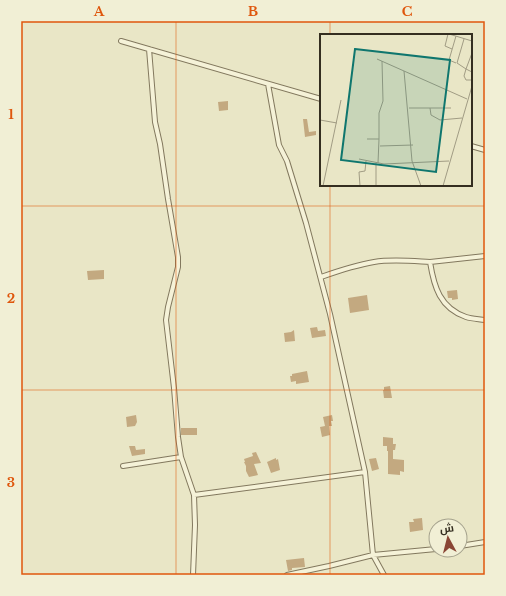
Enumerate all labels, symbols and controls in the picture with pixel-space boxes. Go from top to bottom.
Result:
text: A [93,3,105,20]
text: B [248,3,258,20]
text: C [402,3,413,20]
inset map [320,34,472,186]
text: 1 [8,106,14,123]
text: 2 [7,290,15,307]
text: 3 [7,474,15,491]
north arrow [428,518,468,558]
text: ش [439,520,455,536]

